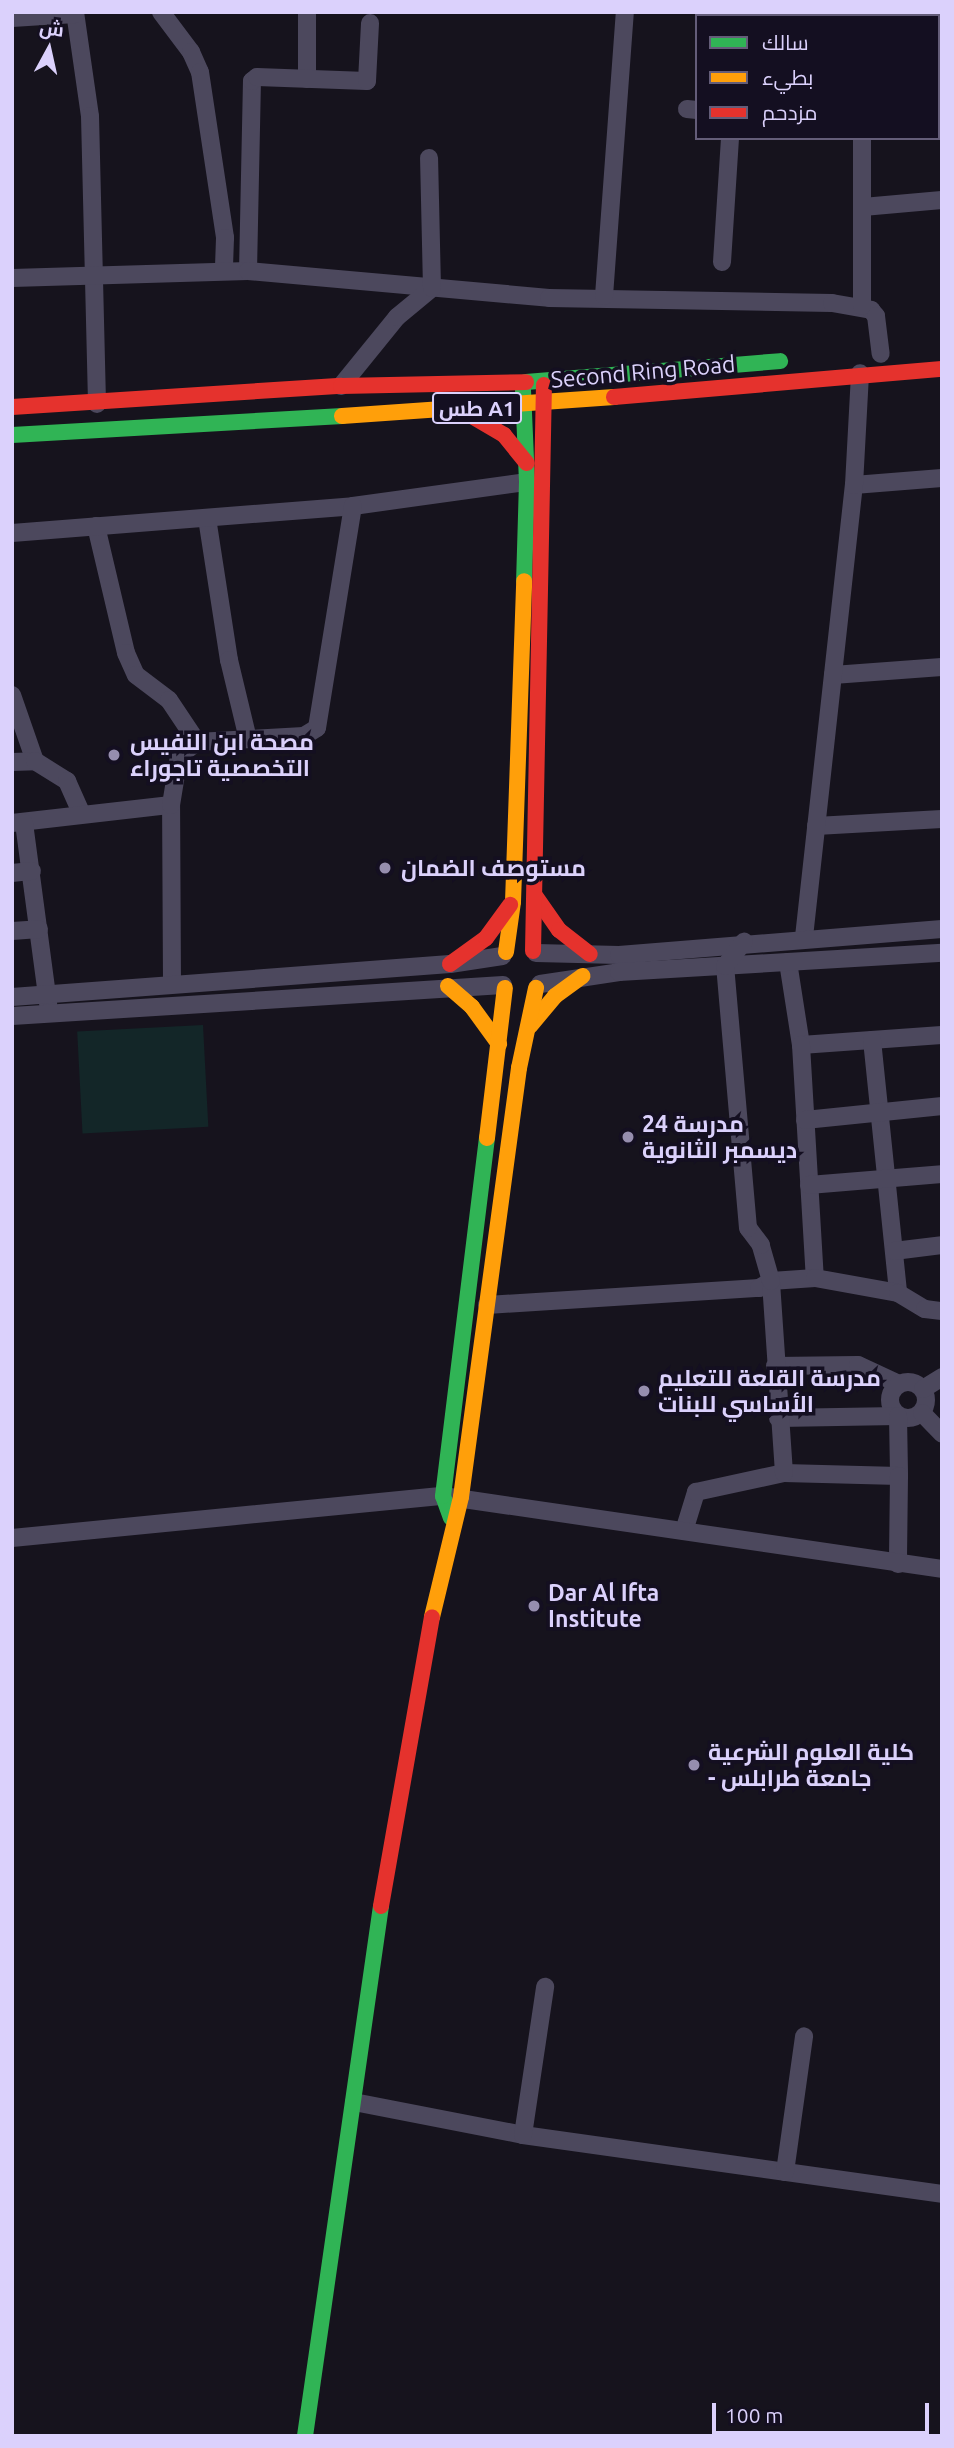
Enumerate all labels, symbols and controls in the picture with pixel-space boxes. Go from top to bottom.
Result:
north arrow [14,14,84,84]
legend [695,14,940,140]
text: ش [38,16,66,41]
text: سالك [762,30,809,54]
text: بطيء [762,65,813,89]
text: مزدحم [762,100,817,124]
street label: Second Ring Road [550,350,736,394]
road number: طس A1 [432,390,522,426]
place label: مصحة ابن النفيس التخصصية تاجوراء [130,728,314,782]
marker: مصحة ابن النفيس التخصصية تاجوراء [104,745,124,765]
place label: مستوصف الضمان [401,854,586,882]
marker: مستوصف الضمان [375,858,395,878]
place label: مدرسة 24 ديسمبر الثانوية [642,1110,797,1164]
marker: مدرسة 24 ديسمبر الثانوية [620,1129,636,1145]
place label: مدرسة القلعة للتعليم الأساسي للبنات [658,1364,881,1418]
marker: مدرسة القلعة للتعليم الأساسي للبنات [636,1383,652,1399]
place label: Dar Al Ifta Institute [548,1579,659,1633]
marker: Dar Al Ifta Institute [526,1598,542,1614]
place label: كلية العلوم الشرعية - جامعة طرابلس [708,1738,914,1792]
marker: كلية العلوم الشرعية - جامعة طرابلس [686,1757,702,1773]
scale bar [716,2388,933,2432]
text: 100 m [725,2403,783,2427]

